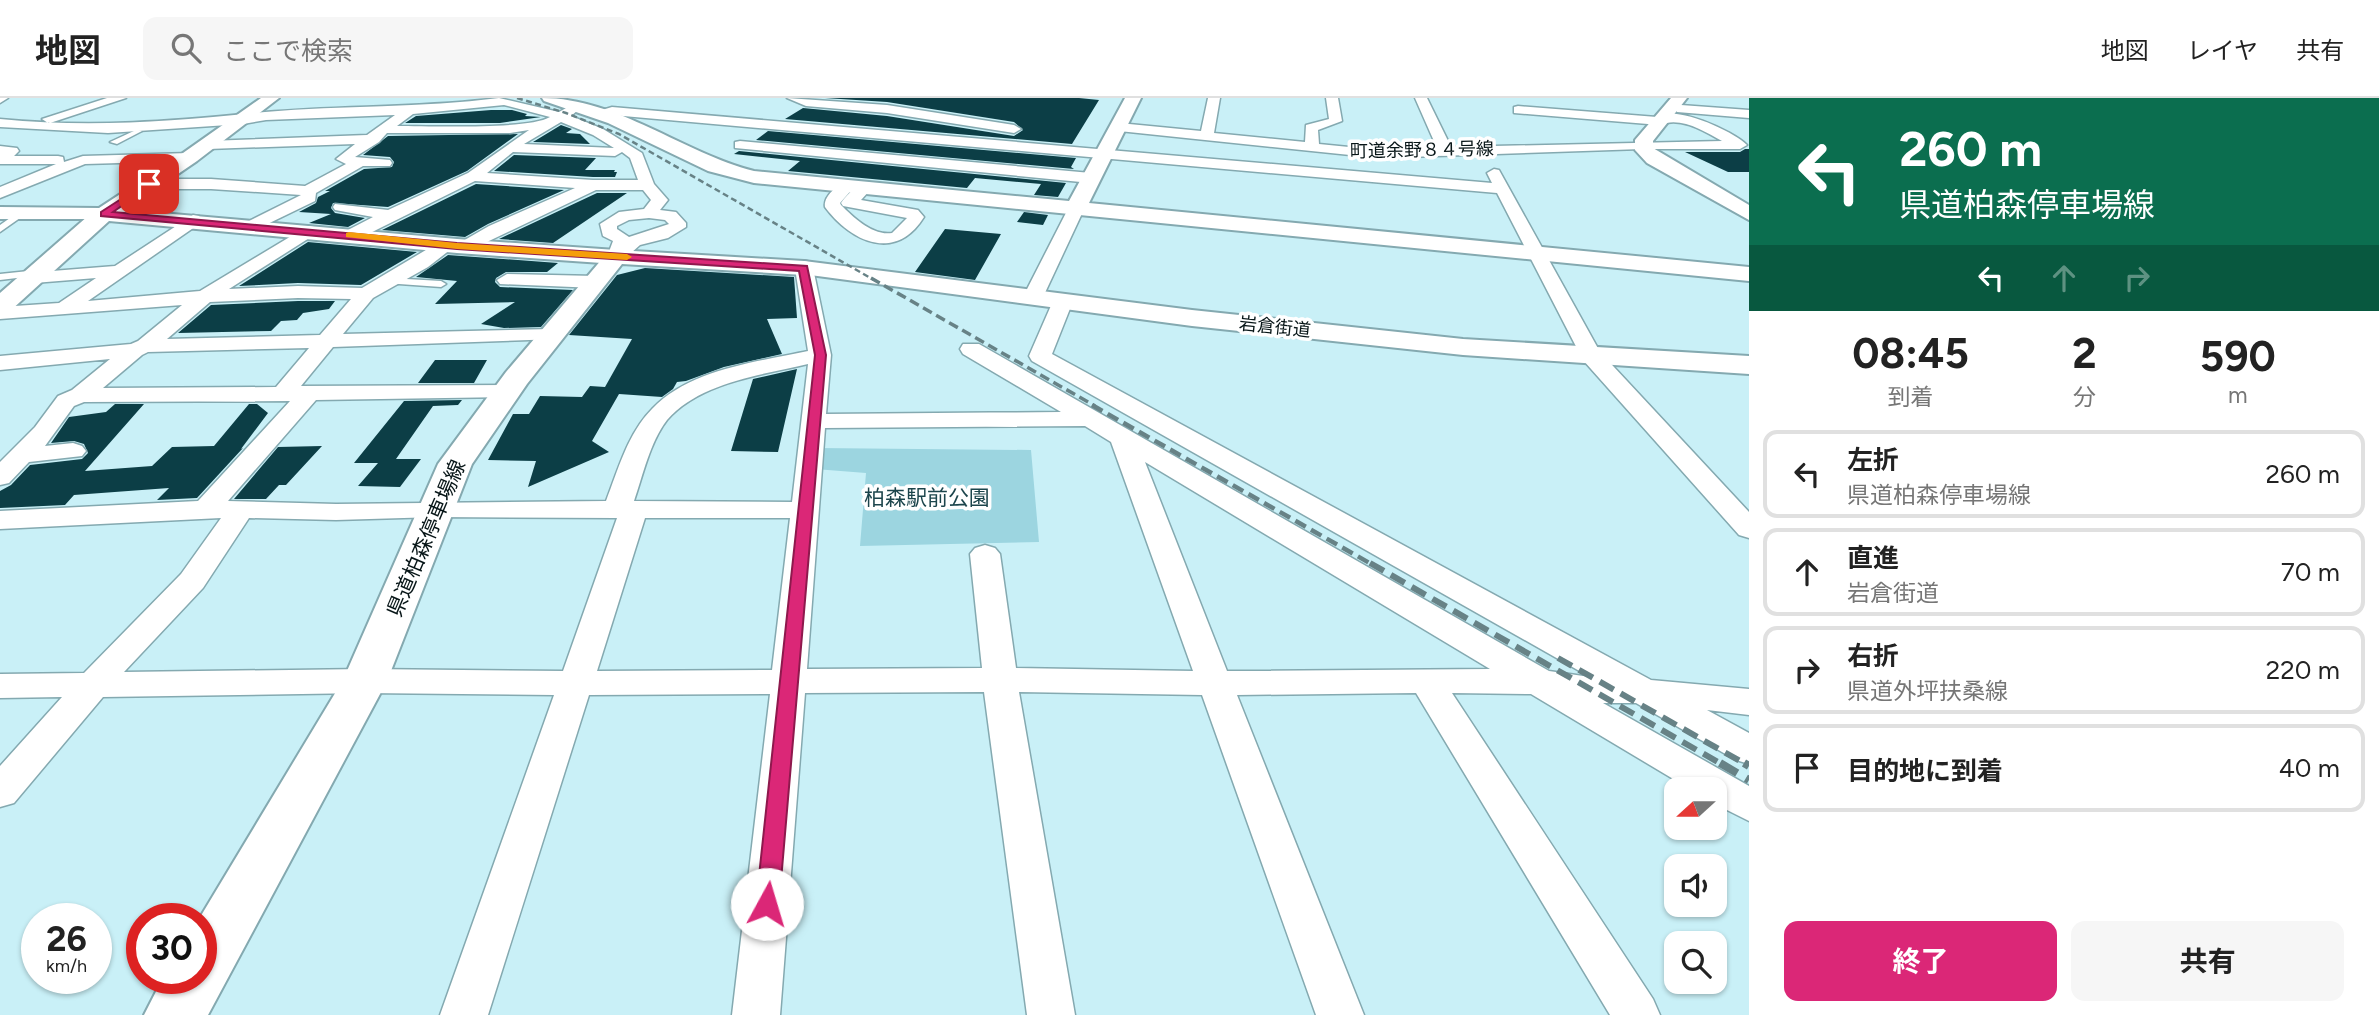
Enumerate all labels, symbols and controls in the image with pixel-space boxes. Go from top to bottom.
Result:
search box [143,17,633,80]
icon: search [167,29,205,67]
text: 地図 [35,31,101,70]
text: ここで検索 [223,35,353,67]
text: 地図 [2101,36,2149,65]
text: レイヤ [2187,36,2258,65]
text: 共有 [2296,36,2344,65]
text: 260 m [1899,119,2042,178]
icon: left [1784,126,1875,217]
street label: 町道余野８４号線 [1350,138,1494,162]
pin [119,154,179,214]
icon: arrive [130,165,168,203]
text: 県道柏森停車場線 [1899,186,2155,224]
icon: left [1972,259,2010,297]
icon: ahead [2045,259,2083,297]
icon: right [2118,259,2156,297]
street label: 岩倉街道 [1238,312,1312,342]
text: 08:45 [1852,328,1969,379]
text: 2 [2072,328,2096,379]
text: 590 [2200,331,2276,382]
text: m [2228,381,2248,409]
text: 到着 [1888,383,1934,411]
text: 分 [2073,383,2096,411]
text: 左折 [1847,444,1899,476]
icon: left [1788,455,1826,493]
street label: 県道柏森停車場線 [382,456,470,620]
text: 260 m [2266,458,2340,490]
text: 県道柏森停車場線 [1847,481,2031,509]
park label: 柏森駅前公園 [864,485,990,510]
text: 直進 [1847,542,1899,574]
icon: ahead [1788,553,1826,591]
text: 70 m [2281,556,2340,588]
text: 岩倉街道 [1847,579,1939,607]
text: 右折 [1847,640,1899,672]
icon: right [1788,651,1826,689]
text: 220 m [2266,654,2340,686]
text: 県道外坪扶桑線 [1847,677,2008,705]
icon: arrive [1788,749,1826,787]
text: 40 m [2279,752,2340,784]
text: 目的地に到着 [1847,755,2003,787]
north arrow [1664,777,1727,840]
map controls [1664,777,1727,994]
button: sound [1664,854,1727,917]
position arrow [730,867,804,941]
speed limit sign: 30 [126,903,217,994]
text: 26 [46,918,87,960]
button: 終了 [1784,921,2057,1001]
button: 共有 [2071,921,2344,1001]
button: search [1664,931,1727,994]
text: km/h [46,955,87,977]

